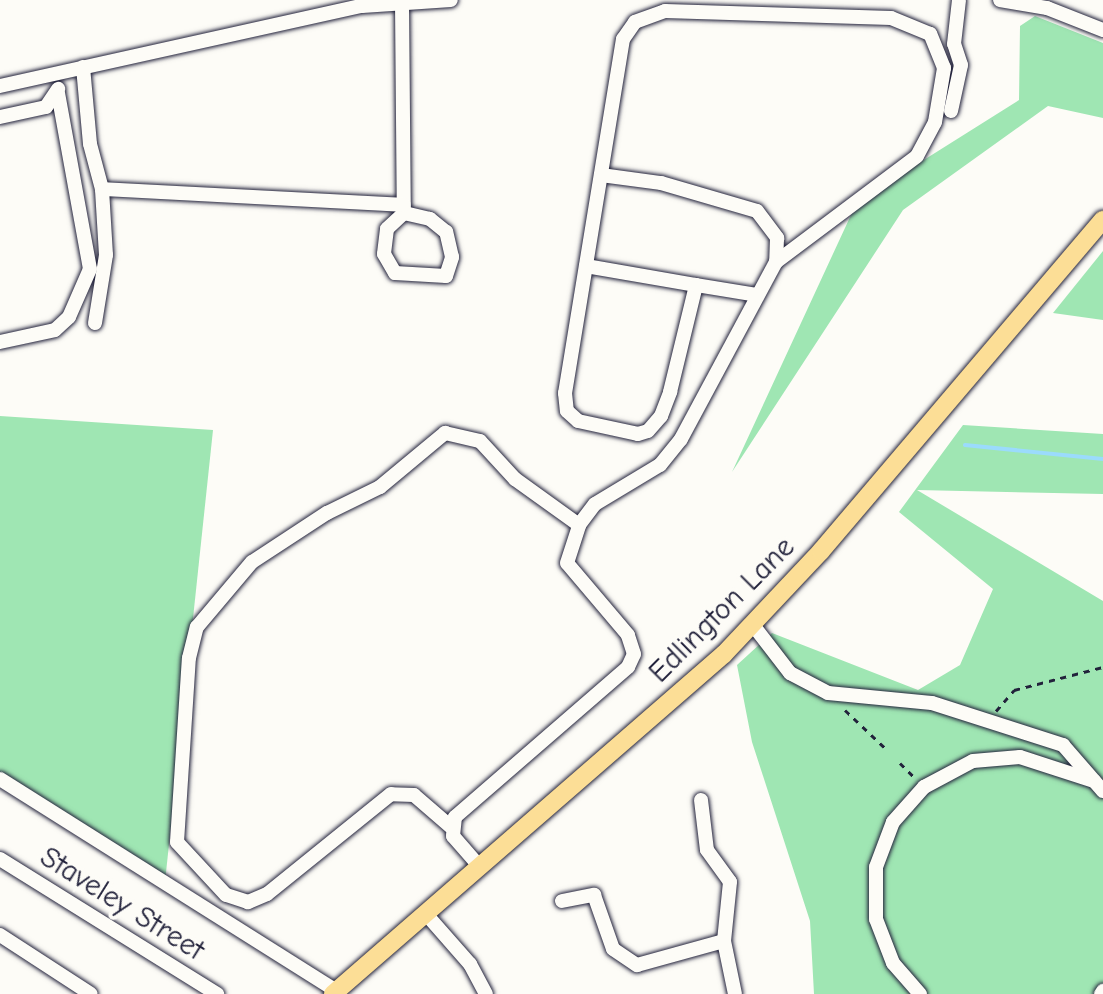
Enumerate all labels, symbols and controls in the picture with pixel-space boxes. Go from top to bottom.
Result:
street label: Edlington Lane [642,530,802,690]
street label: Staveley Street [33,839,211,969]

